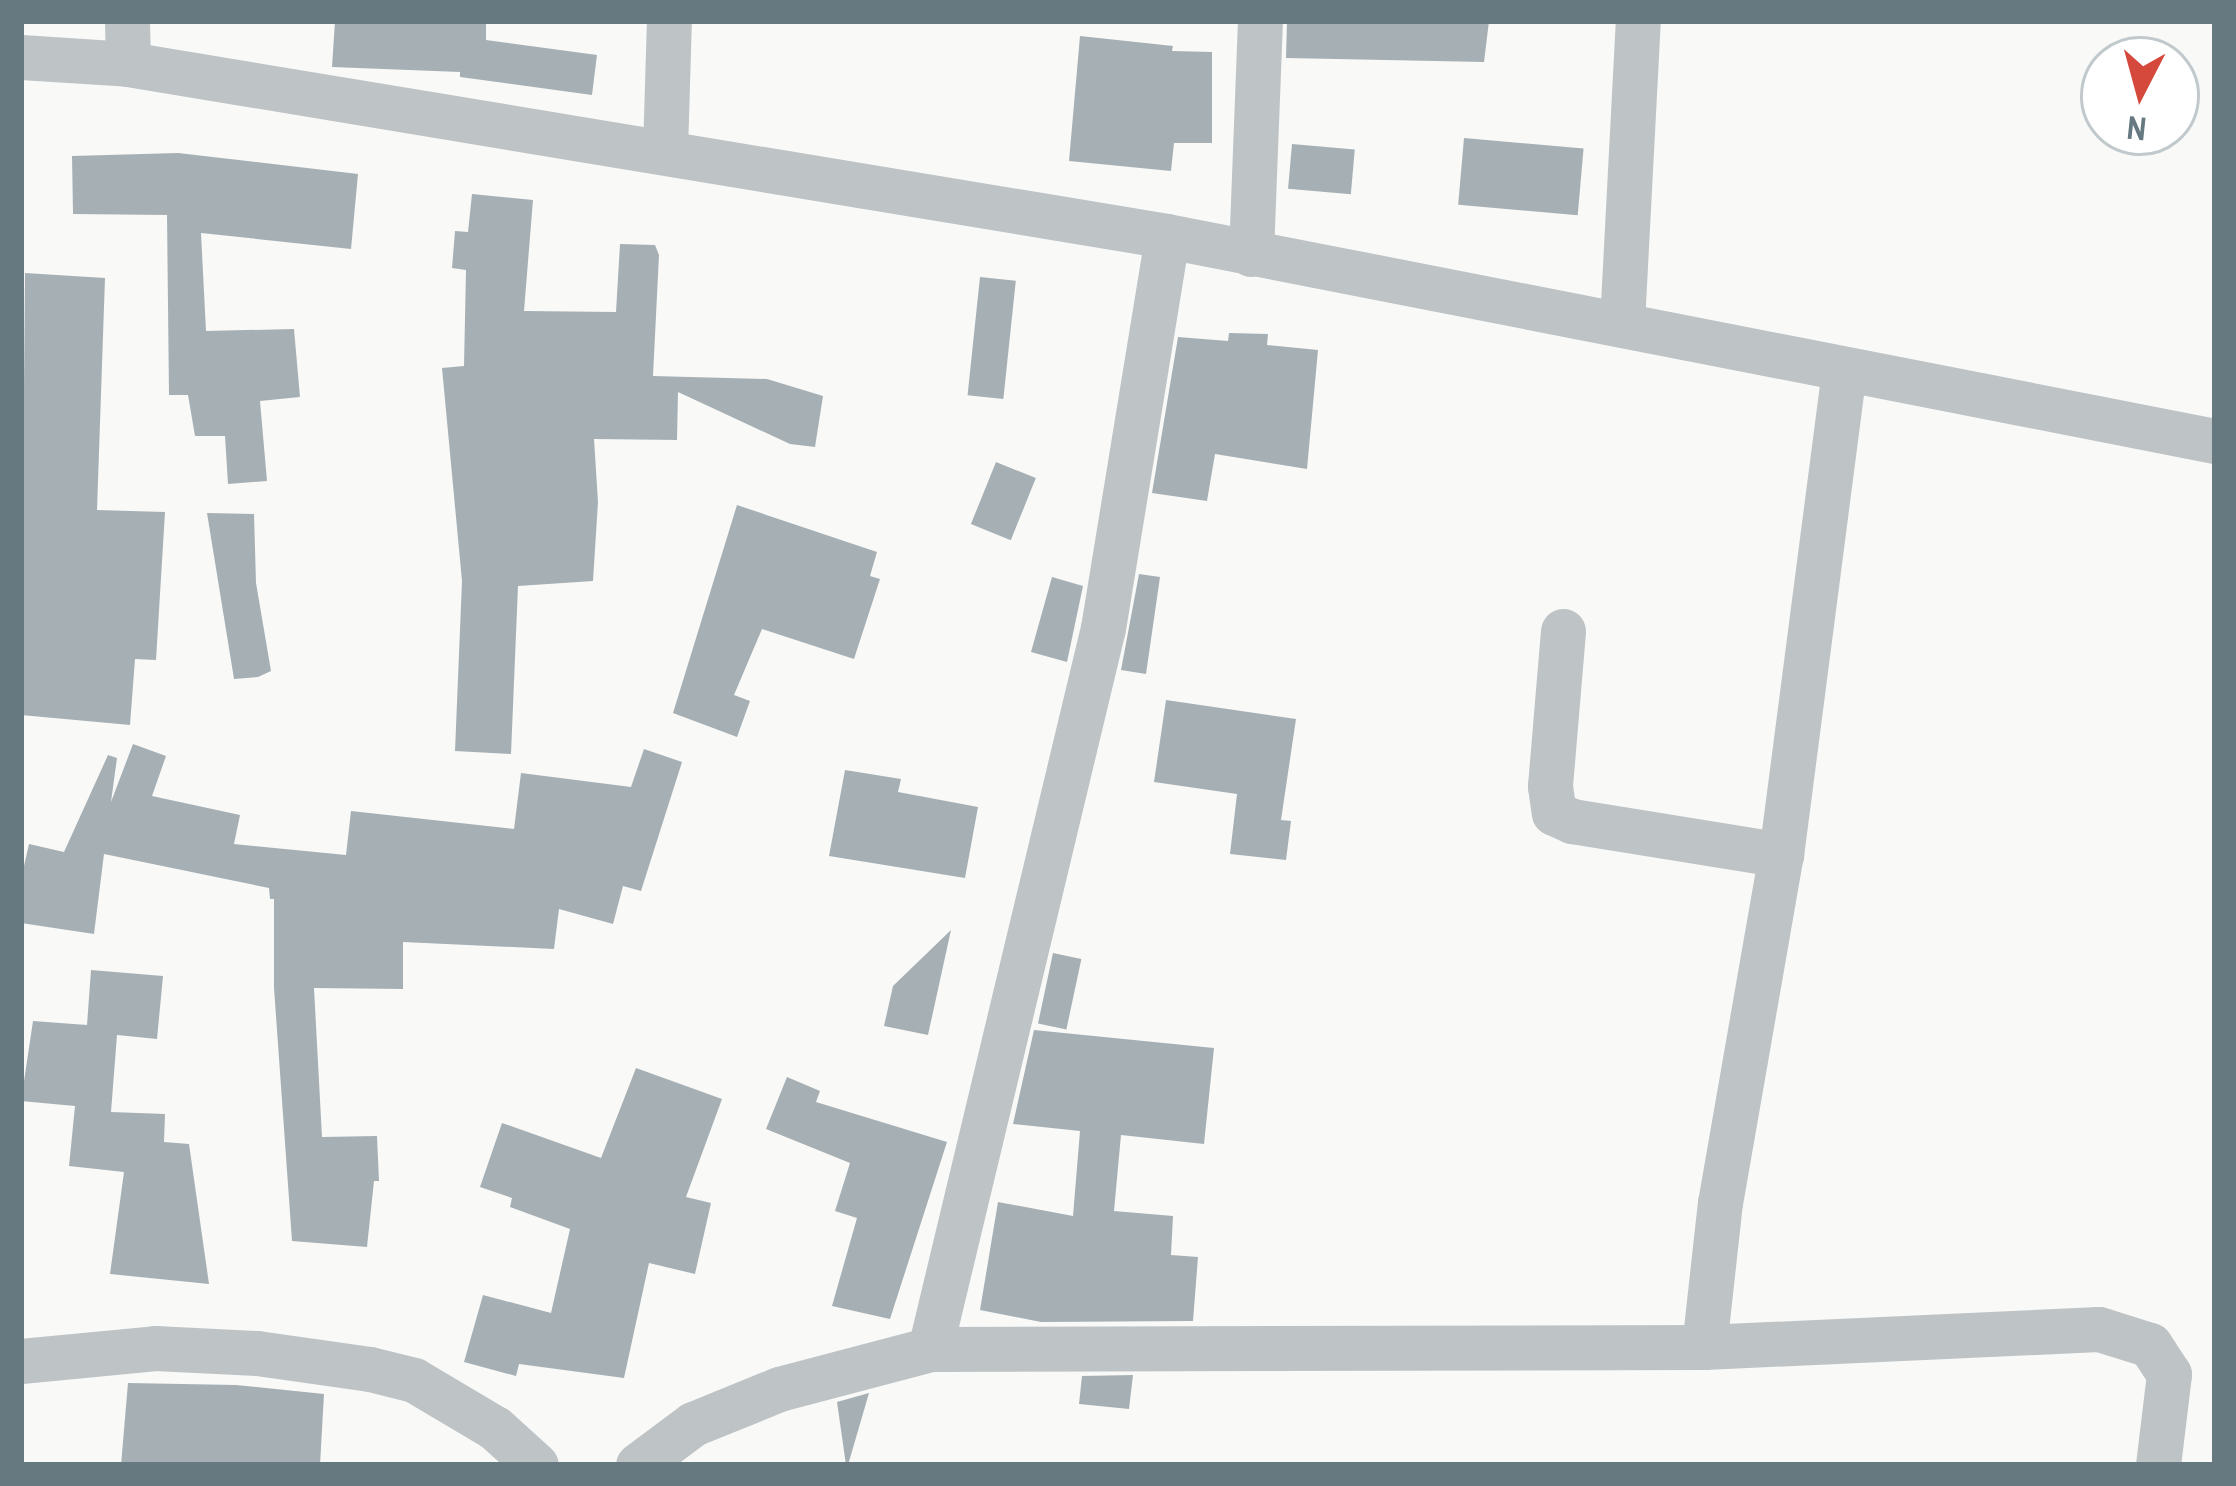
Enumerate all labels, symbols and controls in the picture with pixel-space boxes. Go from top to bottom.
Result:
north arrow [2080,36,2200,156]
text: N [2125,106,2149,152]

